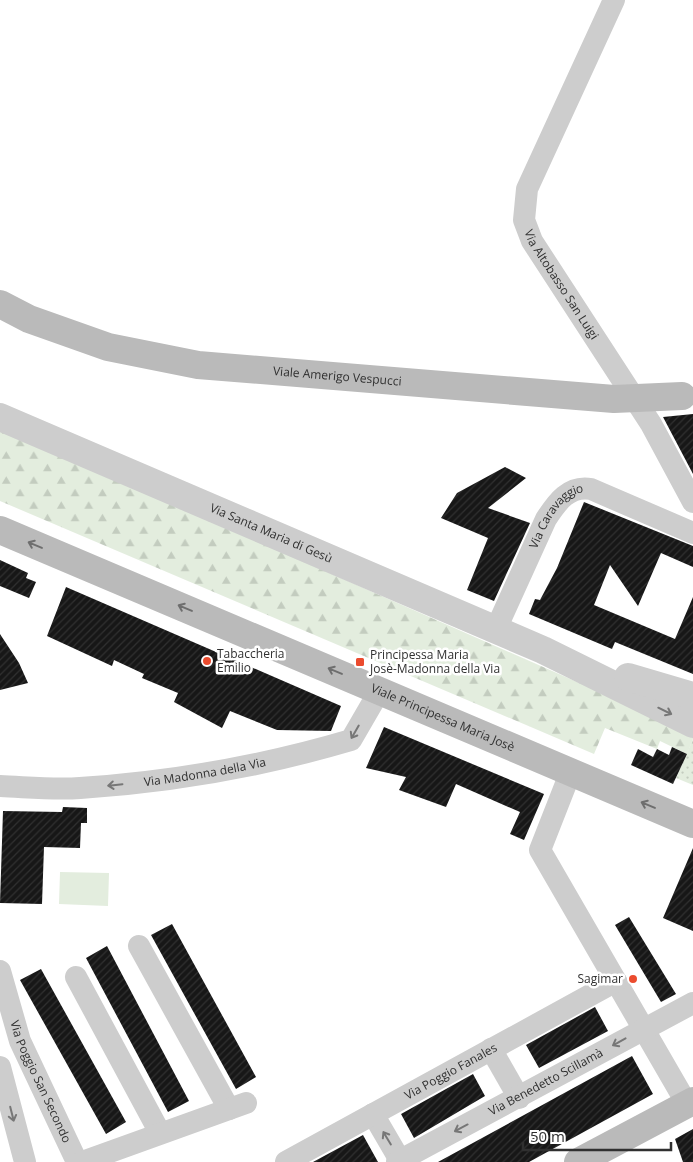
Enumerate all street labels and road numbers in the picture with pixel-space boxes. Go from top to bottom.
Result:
street label: Via Altobasso San Luigi [520,227,603,343]
street label: Viale Amerigo Vespucci [272,362,402,390]
street label: Via Caravaggio [525,479,584,551]
street label: Via Santa Maria di Gesù [207,499,335,567]
street label: Viale Principessa Maria Josè [369,679,518,755]
street label: Via Madonna della Via [143,753,267,790]
street label: Via Poggio San Secondo [6,1018,76,1145]
street label: Via Poggio Fanales [401,1039,500,1103]
street label: Via Benedetto Scillamà [485,1044,606,1119]

